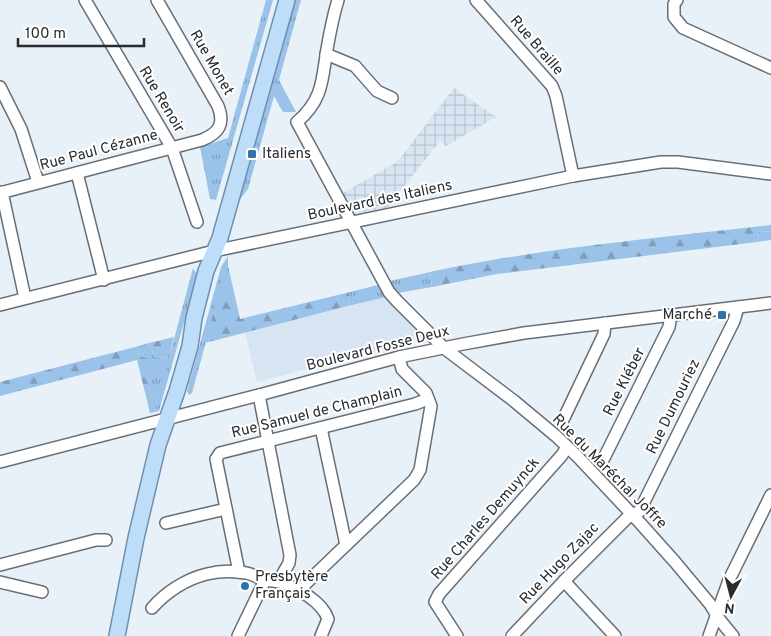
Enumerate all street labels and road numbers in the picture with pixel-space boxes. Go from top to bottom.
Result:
street label: Rue Braille [505,12,567,80]
street label: Rue Monet [185,27,237,99]
street label: Rue Renoir [134,63,188,137]
street label: Rue Paul Cézanne [38,126,160,176]
street label: Boulevard des Italiens [306,176,454,226]
street label: Boulevard Fosse Deux [304,322,452,376]
street label: Rue Kléber [600,344,650,419]
street label: Rue Dumouriez [643,356,705,458]
street label: Rue Samuel de Champlain [230,383,404,443]
street label: Rue du Maréchal Joffre [548,411,670,533]
street label: Rue Charles Demuynck [428,454,544,584]
street label: Rue Hugo Zajac [516,519,604,609]

